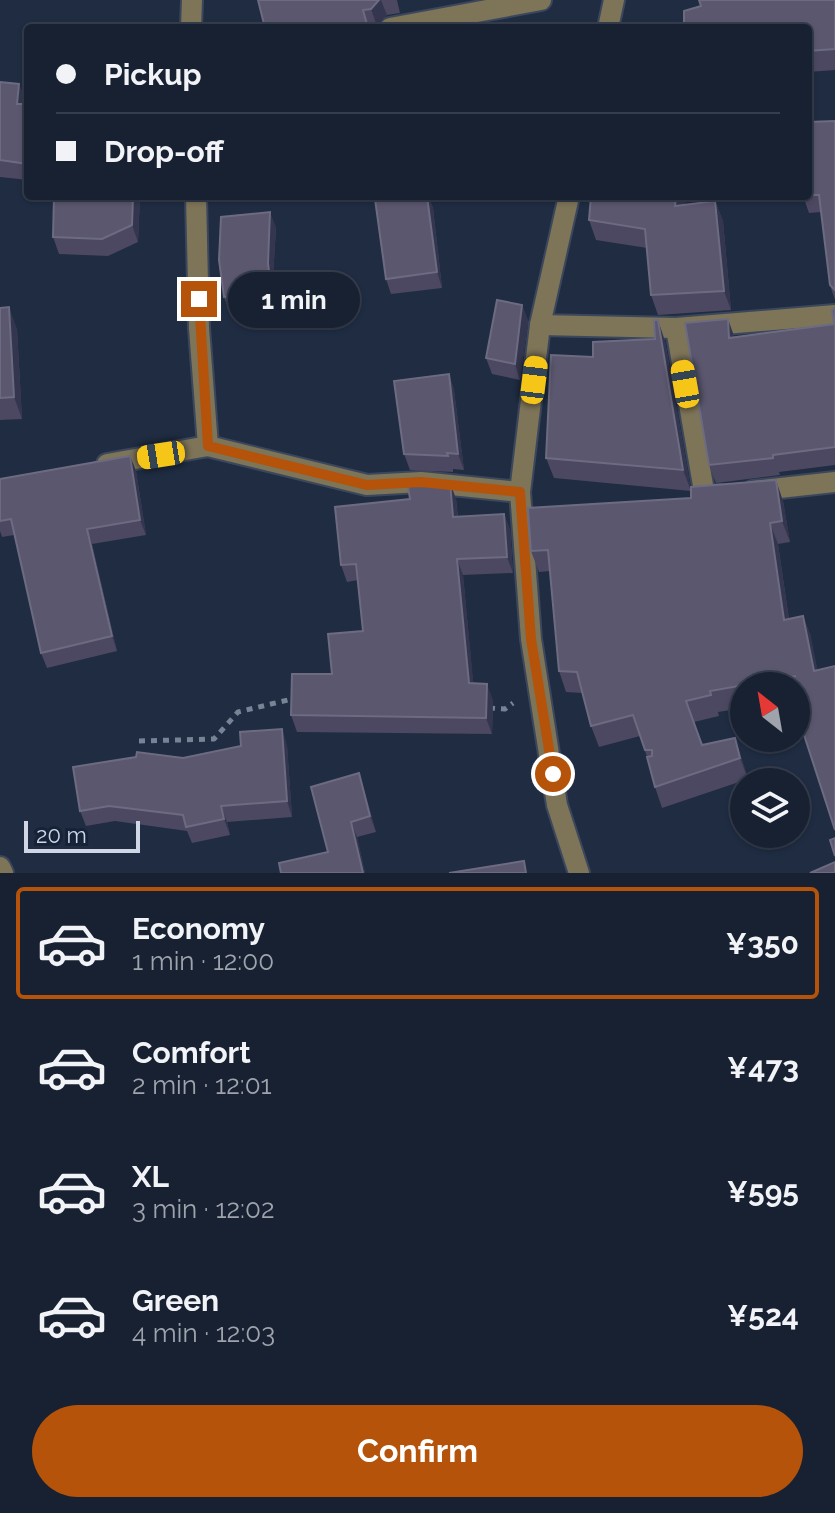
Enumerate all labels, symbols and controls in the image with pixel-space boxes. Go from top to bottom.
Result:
text: Pickup [104,57,202,92]
text: Drop-off [104,134,224,169]
callout: 1 min [227,271,359,327]
route end [181,281,217,317]
text: 1 min [261,285,327,315]
car [519,355,549,405]
car [669,358,701,410]
car [135,439,187,471]
north arrow [730,672,810,752]
map controls [730,672,810,848]
route start [535,756,571,792]
button: layers [730,768,810,848]
scale bar [24,817,140,853]
text: 20 m [36,822,87,848]
icon: car [36,907,108,979]
text: Economy [132,911,265,946]
text: ¥350 [726,926,799,961]
text: 1 min · 12:00 [132,946,274,976]
icon: car [36,1031,108,1103]
text: Comfort [132,1035,251,1070]
text: ¥473 [727,1050,799,1085]
text: 2 min · 12:01 [132,1070,272,1100]
icon: car [36,1155,108,1227]
text: XL [132,1159,169,1194]
text: ¥595 [727,1174,799,1209]
text: 3 min · 12:02 [132,1194,274,1224]
icon: car [36,1279,108,1351]
text: Green [132,1283,219,1318]
text: ¥524 [727,1298,799,1333]
text: 4 min · 12:03 [132,1318,275,1348]
button: Confirm [32,1405,803,1497]

